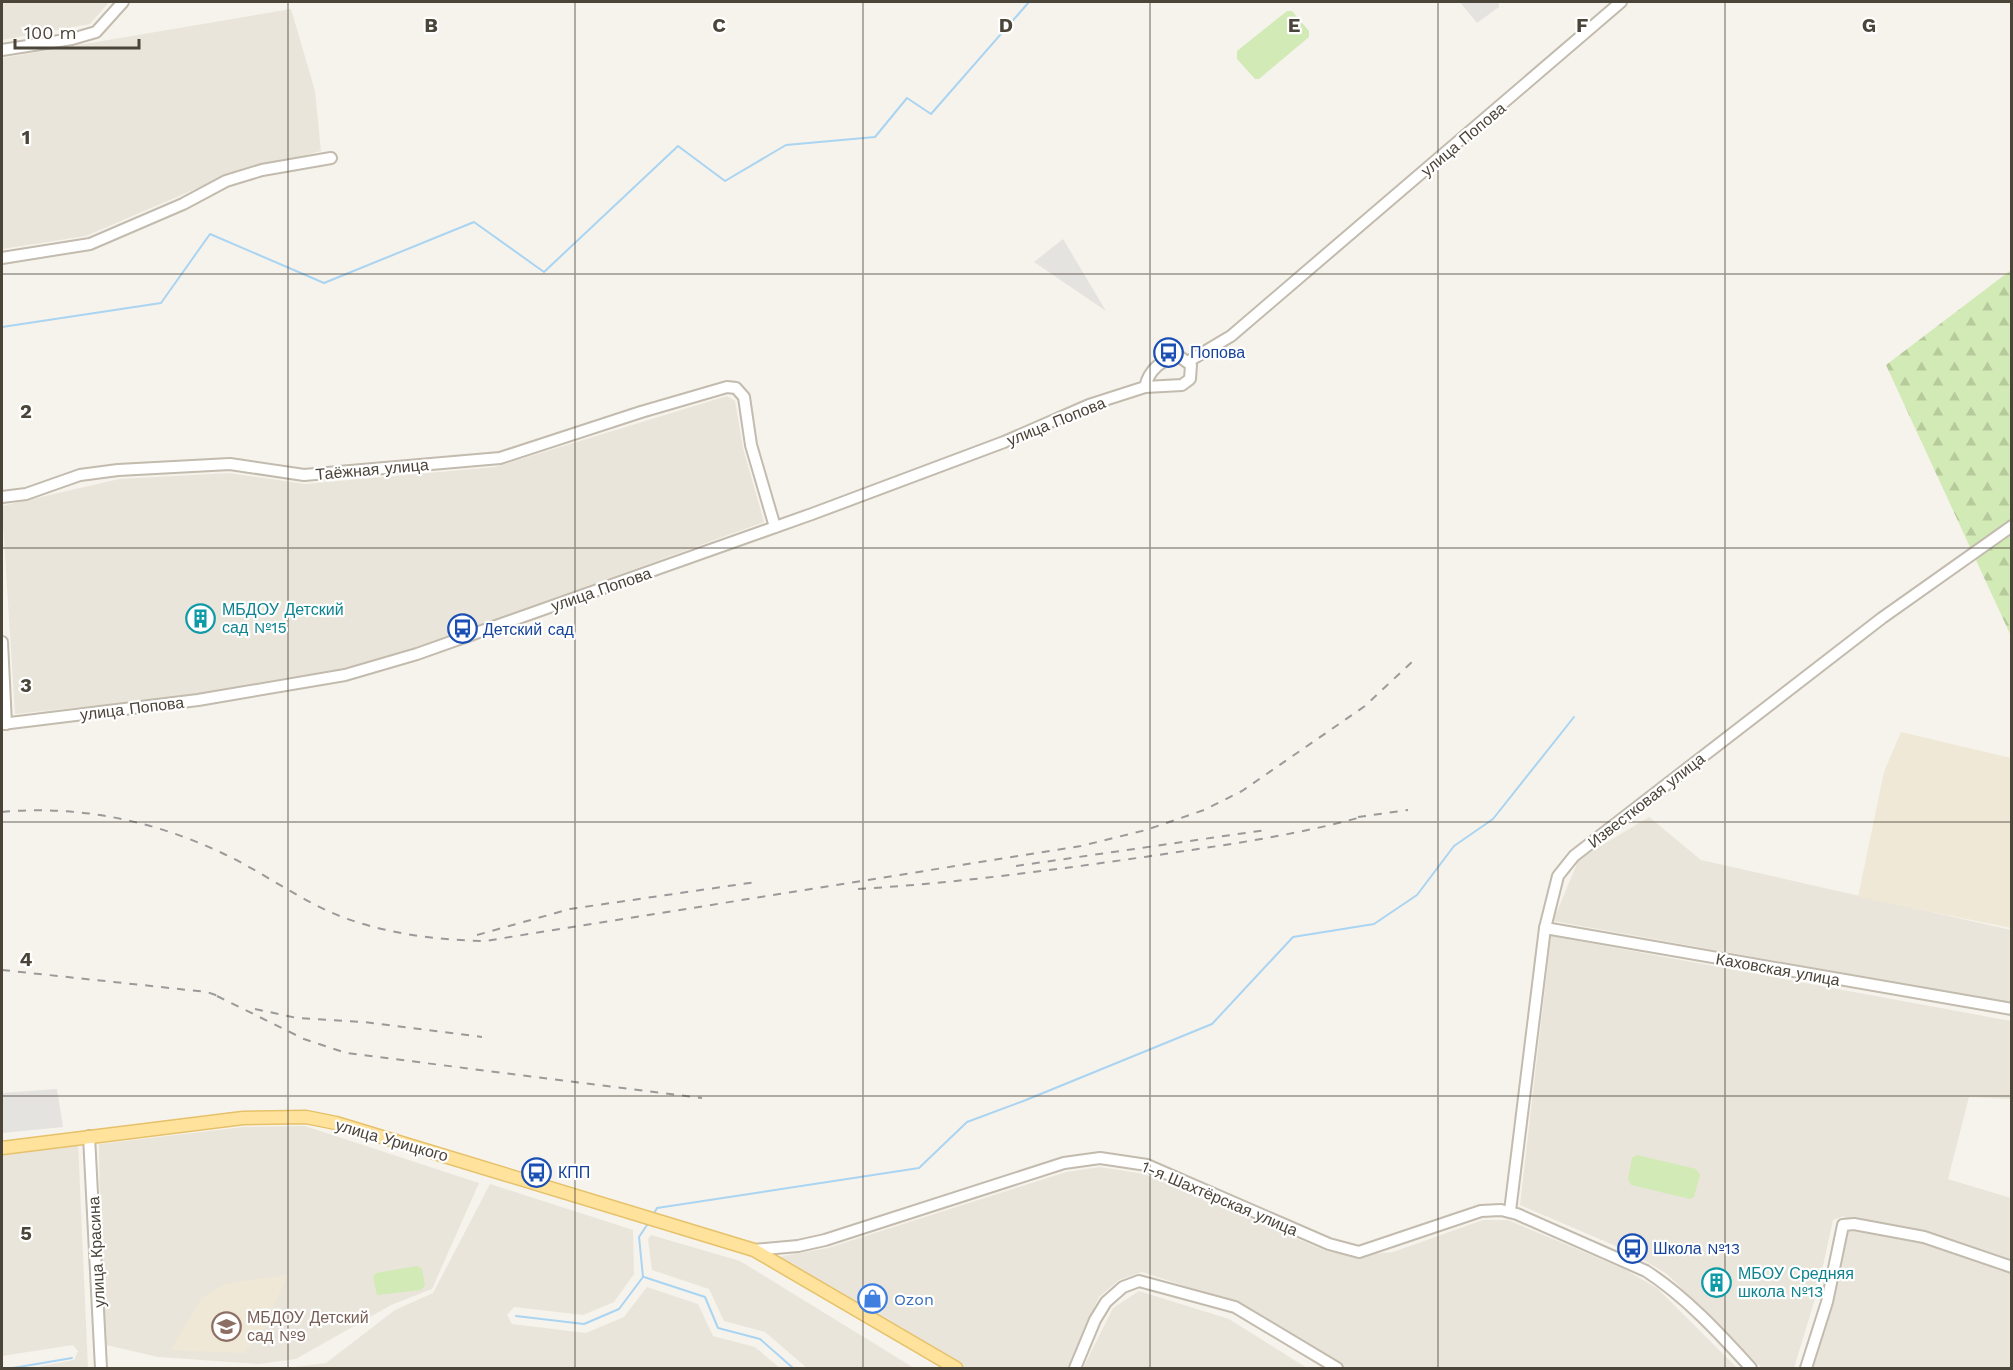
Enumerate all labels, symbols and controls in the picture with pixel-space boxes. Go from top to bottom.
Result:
scale bar [15,12,140,50]
text: B [424,13,438,37]
text: C [712,13,726,37]
text: D [999,13,1013,37]
text: E [1288,13,1300,37]
text: F [1576,13,1588,37]
text: G [1862,13,1876,37]
text: 100 m [24,22,77,43]
street label: улица Попова [1417,98,1510,180]
text: 1 [22,125,30,149]
bus stop icon: Попова [1153,336,1185,368]
place label: Попова [1190,343,1245,362]
street label: улица Попова [1004,393,1108,450]
text: 2 [20,399,32,423]
street label: Таёжная улица [315,455,429,484]
street label: улица Попова [549,563,654,615]
place label: МБДОУ Детский сад №15 [222,600,344,637]
building icon: МБДОУ Детский сад №15 [185,602,217,634]
bus stop icon: Детский сад [446,613,478,645]
place label: Детский сад [483,620,575,639]
text: 3 [20,673,32,697]
street label: улица Попова [79,693,185,724]
street label: Известковая улица [1584,749,1708,852]
text: 4 [20,947,33,971]
street label: Каховская улица [1714,949,1842,990]
street label: улица Урицкого [333,1115,450,1166]
bus stop icon: КПП [521,1156,553,1188]
street label: 1-я Шахтёрская улица [1139,1157,1301,1240]
place label: КПП [558,1163,590,1182]
street label: улица Красина [84,1196,109,1308]
text: 5 [20,1221,32,1245]
bus stop icon: Школа №13 [1616,1232,1648,1264]
place label: Школа №13 [1653,1239,1740,1258]
place label: МБОУ Средняя школа №13 [1738,1264,1854,1301]
building icon: МБОУ Средняя школа №13 [1701,1266,1733,1298]
shop icon: Ozon [857,1283,889,1315]
place label: Ozon [894,1290,934,1309]
place label: МБДОУ Детский сад №9 [247,1308,369,1345]
school or university icon: МБДОУ Детский сад №9 [210,1310,242,1342]

